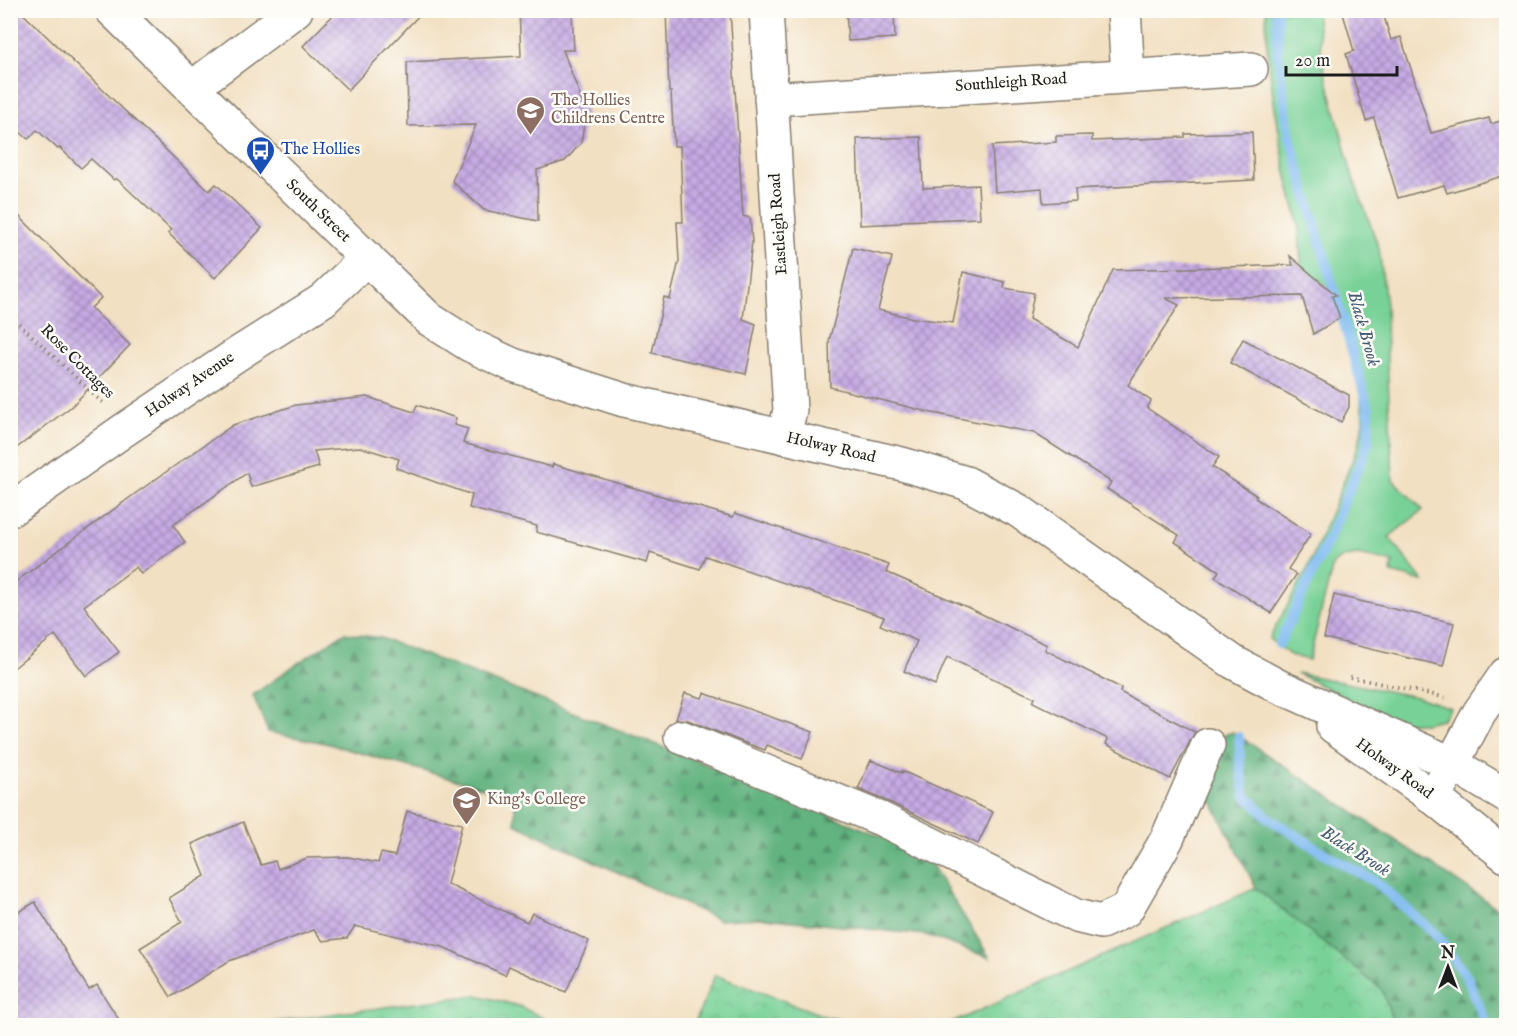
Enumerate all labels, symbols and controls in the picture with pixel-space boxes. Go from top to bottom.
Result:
scale bar [1286,39,1397,77]
text: 20 m [1295,50,1330,73]
street label: Southleigh Road [955,69,1068,97]
place label: The Hollies Childrens Centre [551,91,665,129]
school or university icon: The Hollies Childrens Centre [514,94,546,136]
bus stop icon: The Hollies [244,134,276,176]
place label: The Hollies [281,140,360,160]
street label: Eastleigh Road [765,172,793,276]
street label: South Street [281,175,355,247]
water label: Black Brook [1341,289,1385,369]
street label: Rose Cottages [36,321,119,404]
street label: Holway Avenue [141,348,239,422]
street label: Holway Road [784,428,878,468]
street label: Holway Road [1351,734,1437,804]
school or university icon: King's College [450,784,482,826]
place label: King's College [487,790,586,810]
water label: Black Brook [1316,822,1394,882]
north arrow [1418,937,1478,997]
text: N [1440,944,1455,964]

